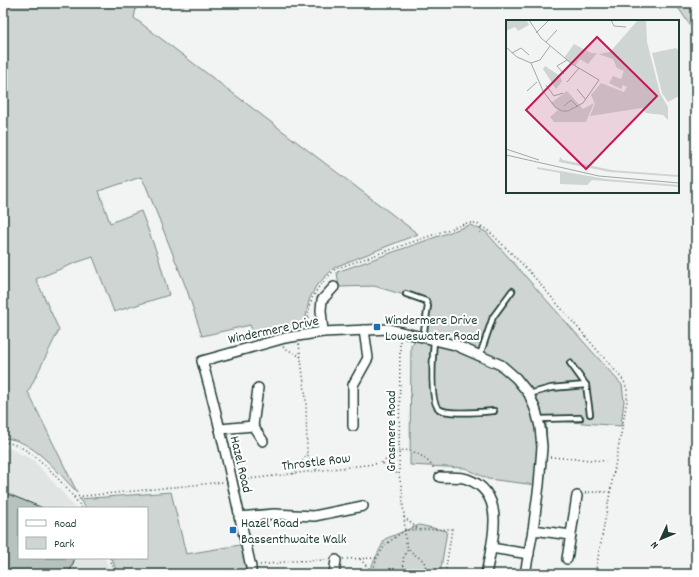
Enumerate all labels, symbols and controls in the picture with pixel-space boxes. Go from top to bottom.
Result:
inset map [506,20,679,193]
place label: Windermere Drive Loweswater Road [385,311,480,347]
street label: Windermere Drive [226,312,321,350]
marker: Windermere Drive Loweswater Road [372,322,382,332]
street label: Grasmere Road [382,390,402,472]
street label: Hazel Road [224,434,256,495]
street label: Throstle Row [281,449,352,477]
legend [18,507,148,559]
place label: Hazel Road Bassenthwaite Walk [241,514,347,550]
text: Road [54,516,76,533]
north arrow [641,519,681,559]
marker: Hazel Road Bassenthwaite Walk [228,525,238,535]
text: Park [54,536,75,553]
text: N [647,537,663,552]

